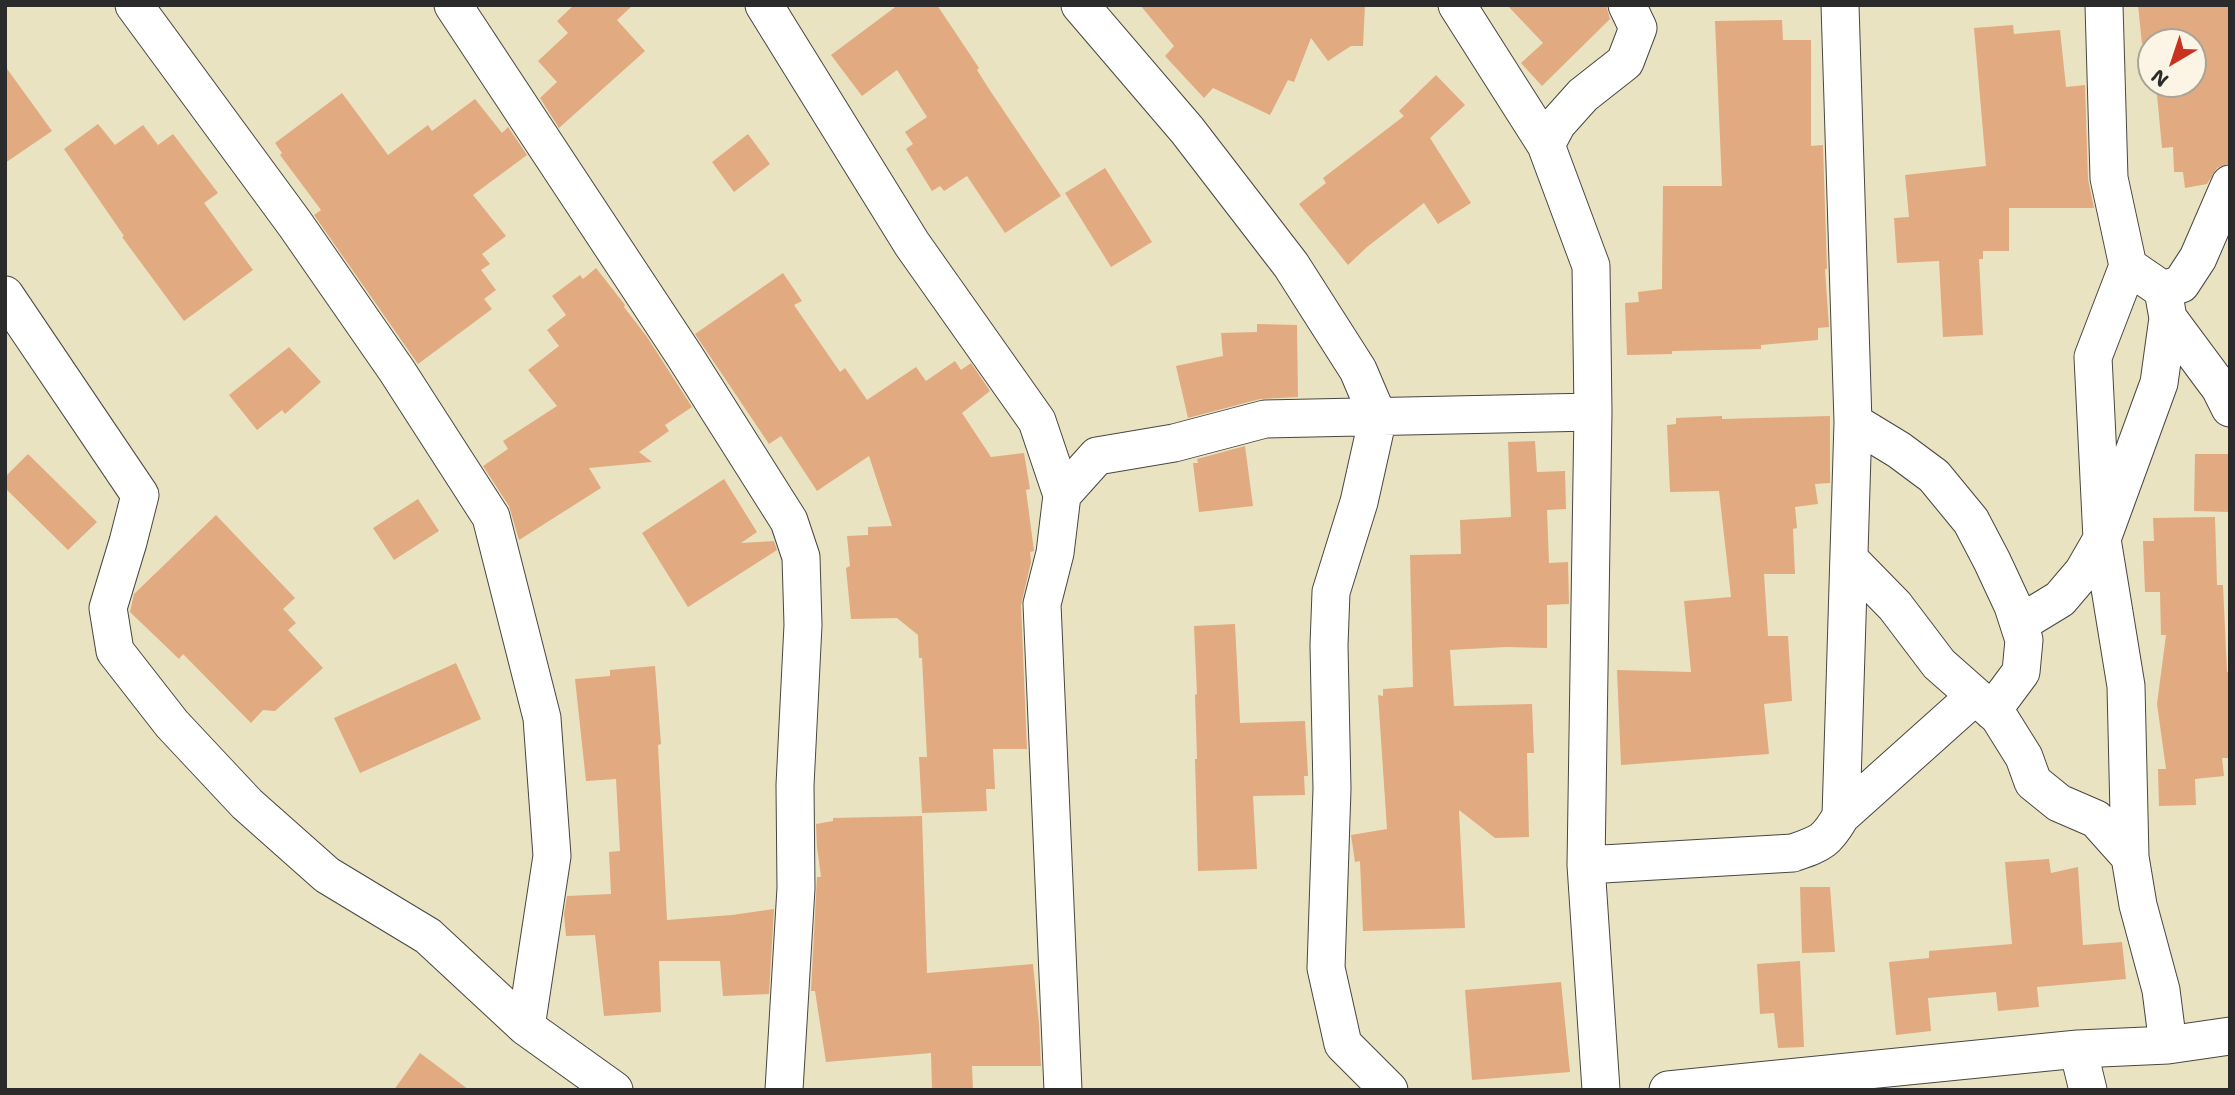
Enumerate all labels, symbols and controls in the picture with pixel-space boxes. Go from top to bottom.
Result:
north arrow [2137,28,2207,98]
text: N [2146,64,2173,93]

